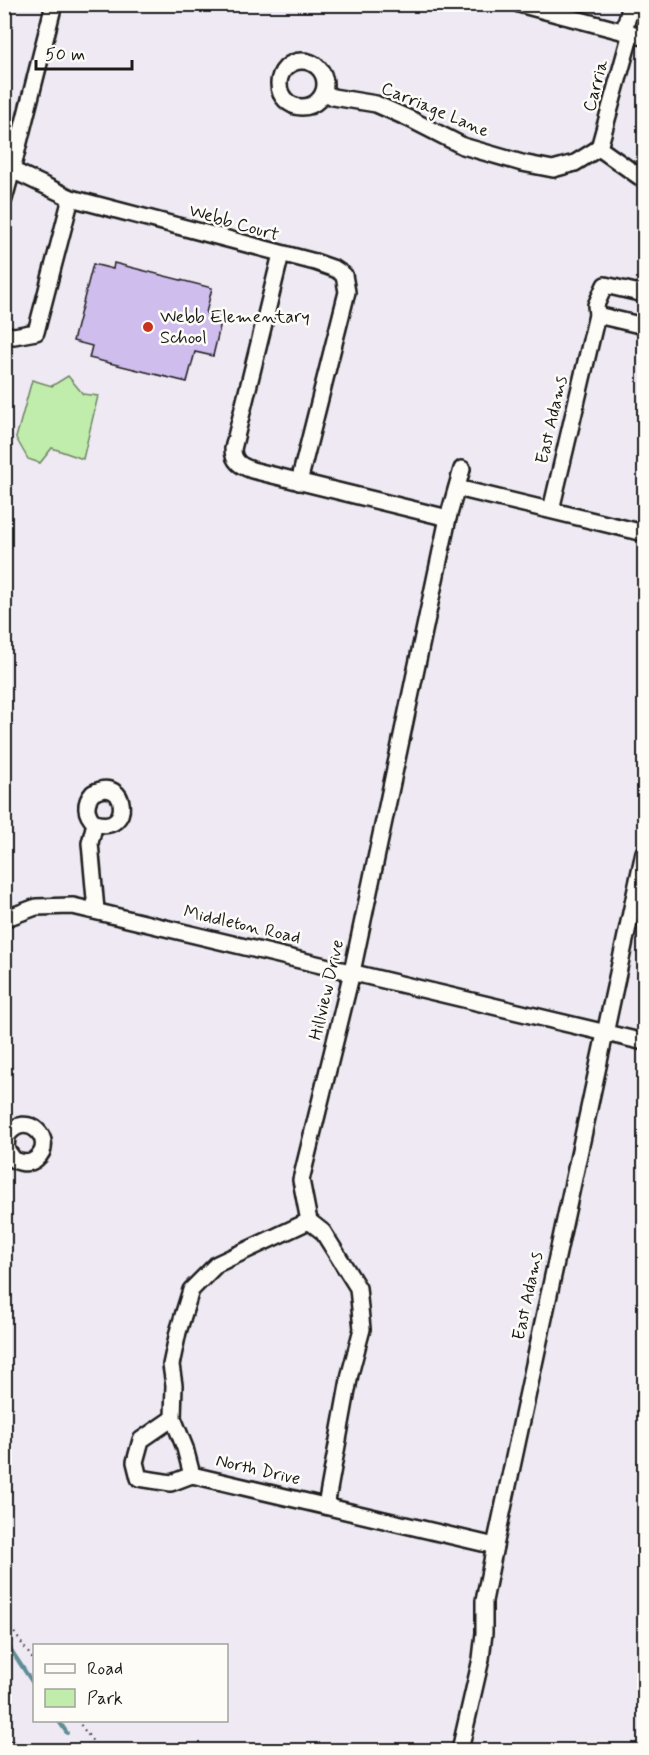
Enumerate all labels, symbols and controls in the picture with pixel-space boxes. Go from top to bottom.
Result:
scale bar [36,33,132,71]
text: 50 m [45,43,85,67]
street label: Carria [578,57,614,115]
street label: Carriage Lane [377,76,493,144]
street label: Webb Court [186,199,282,247]
place label: Webb Elementary School [160,305,310,350]
marker: Webb Elementary School [141,320,155,334]
street label: East Adams [530,374,574,466]
street label: Middleton Road [181,900,303,950]
street label: Hillview Drive [304,937,350,1043]
street label: East Adams [507,1250,549,1342]
street label: North Drive [213,1449,303,1491]
legend [33,1644,228,1722]
text: Road [87,1657,123,1681]
text: Park [87,1687,123,1711]

